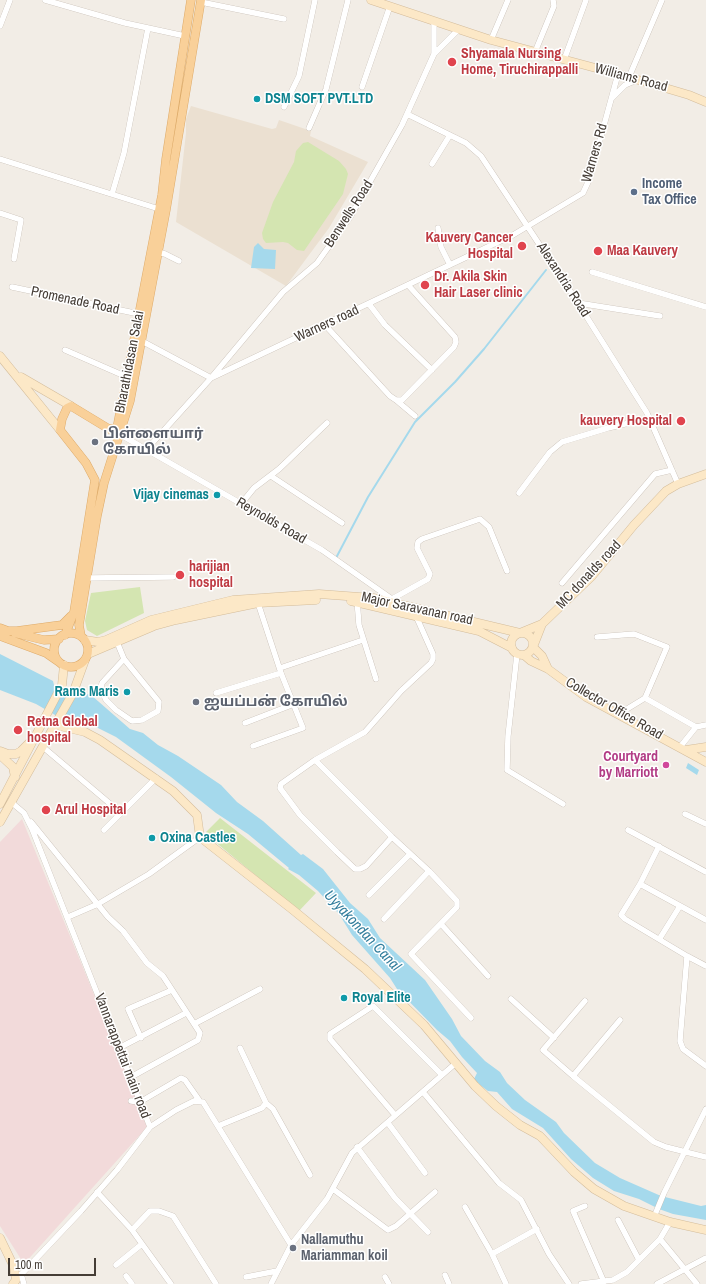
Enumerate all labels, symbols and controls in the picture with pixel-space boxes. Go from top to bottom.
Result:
place label: Shyamala Nursing Home, Tiruchirappalli [461,46,578,78]
marker: Shyamala Nursing Home, Tiruchirappalli [446,56,458,68]
street label: Williams Road [593,60,669,96]
place label: DSM SOFT PVT.LTD [265,91,373,107]
marker: DSM SOFT PVT.LTD [252,94,262,104]
street label: Warners Rd [579,121,611,185]
place label: Income Tax Office [642,176,697,208]
street label: Benwells Road [321,177,377,251]
marker: Income Tax Office [629,187,639,197]
place label: Kauvery Cancer Hospital [426,230,513,262]
marker: Kauvery Cancer Hospital [516,240,528,252]
street label: Alexandria Road [533,240,593,320]
place label: Maa Kauvery [607,243,678,259]
marker: Maa Kauvery [592,245,604,257]
place label: Dr. Akila Skin Hair Laser clinic [434,269,523,302]
marker: Dr. Akila Skin Hair Laser clinic [419,279,431,291]
street label: Promenade Road [29,283,121,319]
street label: Warners road [292,302,362,346]
street label: Bharathidasan Salai [112,309,148,415]
place label: kauvery Hospital [580,413,672,429]
marker: kauvery Hospital [675,415,687,427]
place label: பிள்ளையார் கோயில் [103,426,203,458]
marker: பிள்ளையார் கோயில் [90,437,100,447]
place label: Vijay cinemas [133,487,209,503]
marker: Vijay cinemas [212,490,222,500]
street label: Reynolds Road [233,494,309,548]
street label: MC donalds road [553,537,625,613]
place label: harijian hospital [189,559,233,592]
marker: harijian hospital [174,569,186,581]
street label: Major Saravanan road [360,589,474,629]
street label: Collector Office Road [562,674,666,744]
place label: Rams Maris [55,684,119,700]
marker: Rams Maris [122,687,132,697]
place label: ஐயப்பன் கோயில் [204,694,348,710]
marker: ஐயப்பன் கோயில் [191,697,201,707]
place label: Retna Global hospital [27,714,98,746]
marker: Retna Global hospital [12,724,24,736]
place label: Courtyard by Marriott [599,749,658,782]
marker: Courtyard by Marriott [661,760,671,770]
place label: Arul Hospital [55,802,126,818]
marker: Arul Hospital [40,804,52,816]
place label: Oxina Castles [160,830,236,846]
marker: Oxina Castles [147,833,157,843]
water label: Uyyakondan Canal [320,887,404,975]
place label: Royal Elite [352,990,411,1006]
street label: Vannarappettai main road [90,991,154,1121]
marker: Royal Elite [339,993,349,1003]
place label: Nallamuthu Mariamman koil [301,1232,388,1264]
marker: Nallamuthu Mariamman koil [288,1243,298,1253]
scale bar [10,1250,98,1276]
text: 100 m [15,1257,42,1273]

